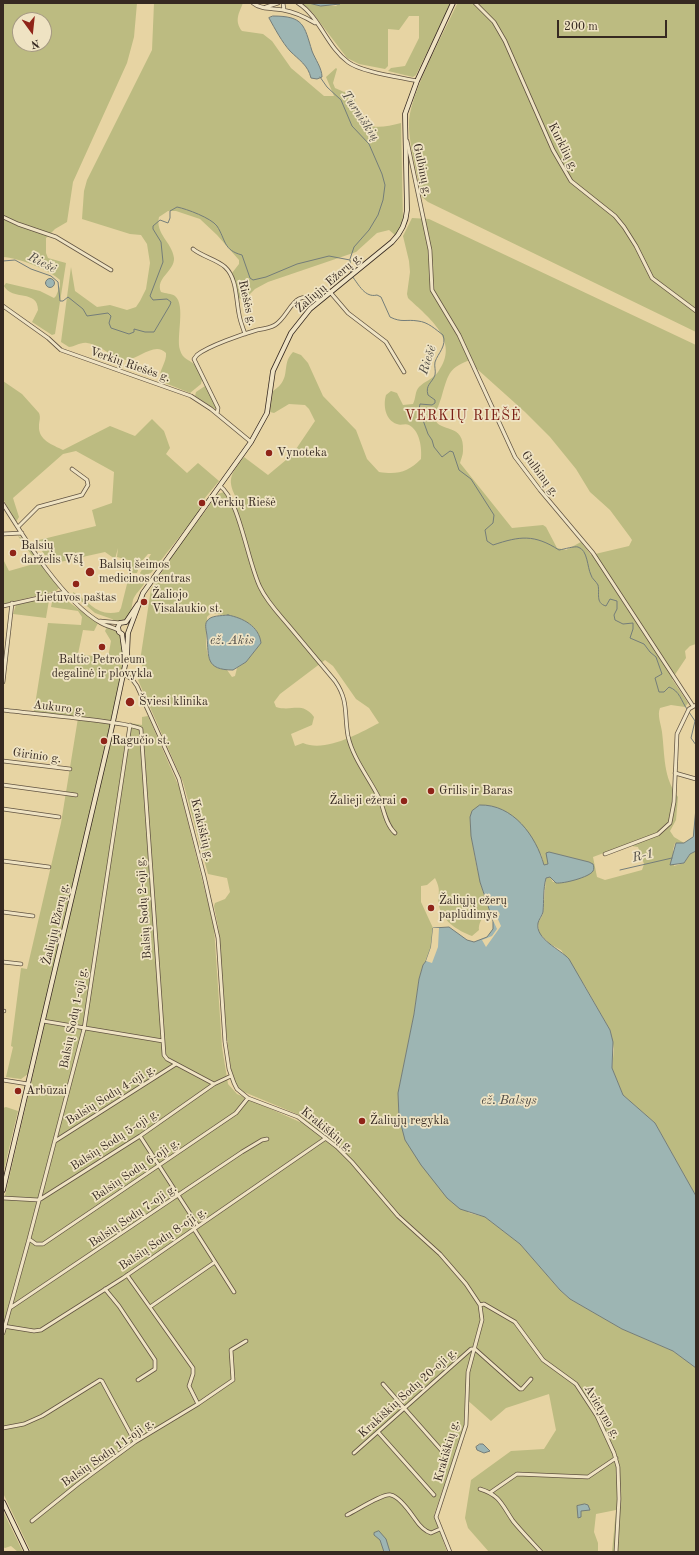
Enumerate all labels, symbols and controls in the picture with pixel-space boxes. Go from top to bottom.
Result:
north arrow [12,12,52,52]
scale bar [559,12,669,38]
text: 200 m [564,21,598,33]
text: N [29,37,40,50]
water label: Turniškių [337,88,383,144]
street label: Kurklių g. [545,120,581,174]
street label: Gulbinų g. [409,142,435,198]
water label: Riešė [25,249,59,277]
street label: Žaliųjų Ežerų g. [293,250,365,316]
street label: Riešės g. [235,279,259,327]
water label: Riešė [416,343,440,377]
street label: Verkių Riešės g. [88,344,172,386]
district label: VERKIŲ RIEŠĖ [405,408,521,424]
place label: Vynoteka [277,446,327,460]
marker: Vynoteka [264,448,274,458]
street label: Gulbinų g. [518,448,562,500]
place label: Verkių Riešė [210,496,276,510]
marker: Verkių Riešė [197,498,207,508]
place label: Balsių darželis VšĮ [21,539,83,567]
marker: Balsių darželis VšĮ [8,548,18,558]
place label: Balsių šeimos medicinos centras [99,558,191,586]
marker: Balsių šeimos medicinos centras [84,566,96,578]
marker: Lietuvos paštas [71,579,81,589]
place label: Žaliojo Visalaukio st. [152,588,222,616]
place label: Lietuvos paštas [36,591,116,605]
marker: Žaliojo Visalaukio st. [139,597,149,607]
water label: ež. Akis [210,633,254,649]
marker: Baltic Petroleum degalinė ir plovykla [97,642,107,652]
place label: Baltic Petroleum degalinė ir plovykla [52,653,152,681]
place label: Šviesi klinika [139,695,208,709]
marker: Šviesi klinika [124,696,136,708]
street label: Aukuro g. [32,698,86,718]
place label: Ragučio st. [112,734,170,748]
marker: Ragučio st. [99,736,109,746]
street label: Girinio g. [12,745,62,767]
place label: Grilis ir Baras [439,784,513,798]
marker: Grilis ir Baras [426,786,436,796]
place label: Žalieji ežerai [329,794,396,808]
marker: Žalieji ežerai [399,796,409,806]
street label: Krakiškių g. [187,797,217,863]
water label: R-1 [631,846,655,866]
street label: Balsių Sodų 2-oji g. [133,856,155,960]
street label: Žaliųjų Ežerų g. [40,882,72,966]
place label: Žaliųjų ežerų paplūdimys [439,894,507,922]
marker: Žaliųjų ežerų paplūdimys [426,903,436,913]
street label: Balsių Sodų 1-oji g. [57,966,91,1070]
street label: Balsių Sodų 4-oji g. [64,1062,158,1128]
place label: Arbūzai [26,1084,67,1098]
marker: Arbūzai [13,1086,23,1096]
water label: ež. Balsys [481,1093,537,1109]
street label: Krakiškių g. [298,1104,356,1156]
street label: Balsių Sodų 5-oji g. [68,1106,162,1174]
place label: Žaliųjų regykla [370,1114,449,1128]
marker: Žaliųjų regykla [357,1116,367,1126]
street label: Balsių Sodų 6-oji g. [89,1135,183,1205]
street label: Balsių Sodų 7-oji g. [86,1181,180,1251]
street label: Balsių Sodų 8-oji g. [116,1204,210,1274]
street label: Krakiškių Sodų 20-oji g. [356,1345,460,1441]
street label: Avietyno g. [581,1383,623,1441]
street label: Balsių Sodų 11-oji g. [59,1416,157,1490]
street label: Krakiškių g. [431,1418,463,1484]

